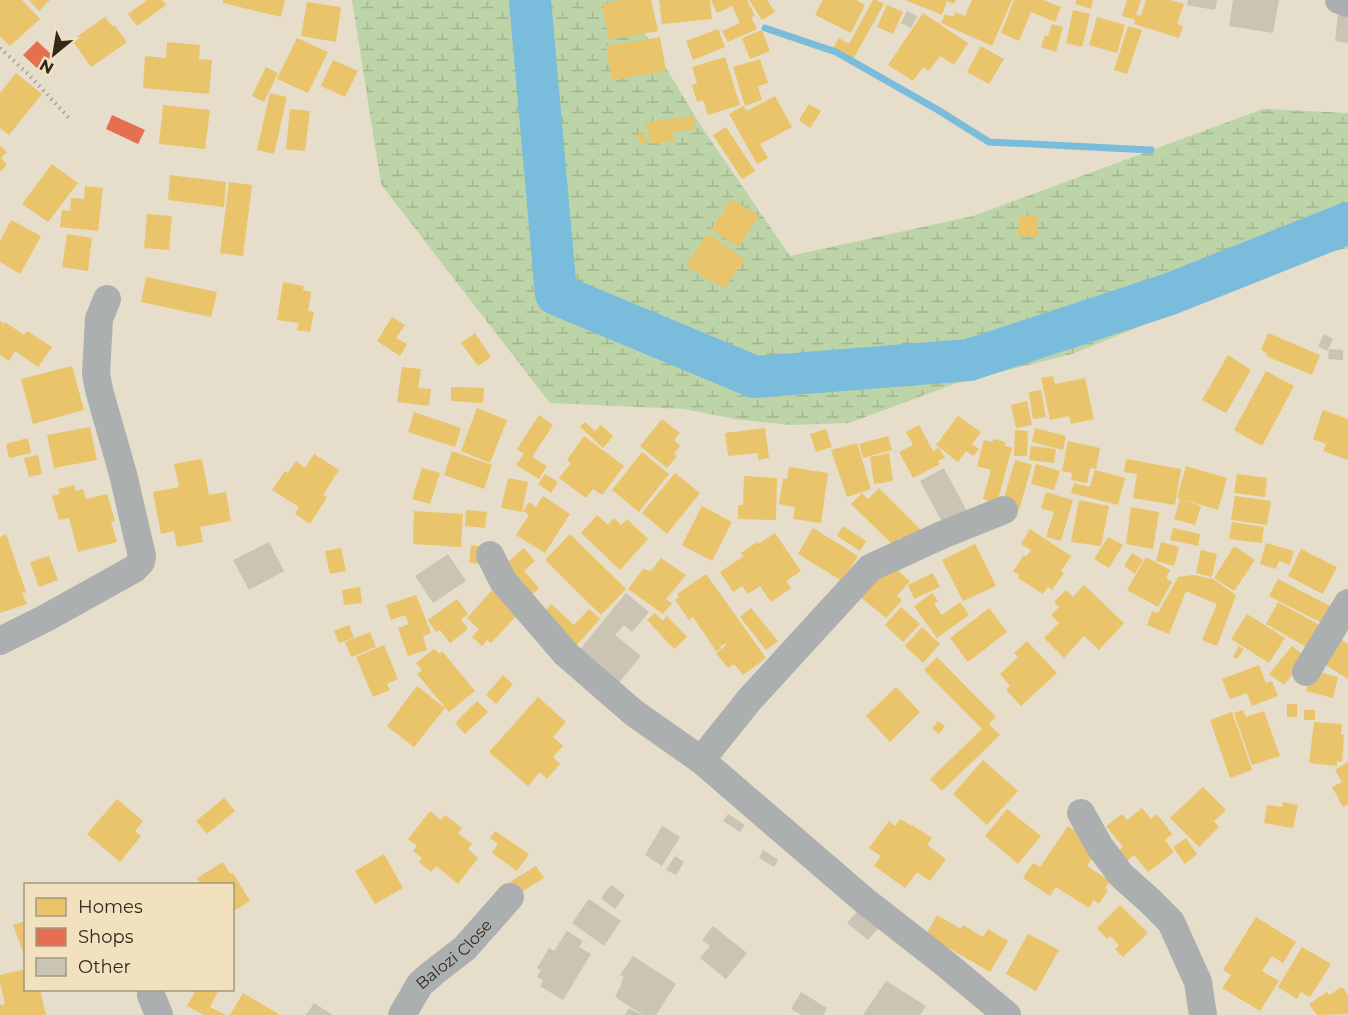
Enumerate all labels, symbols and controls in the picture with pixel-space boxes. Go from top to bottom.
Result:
north arrow [24,24,84,84]
text: N [36,55,57,78]
legend [24,883,234,991]
text: Homes [78,896,143,918]
street label: Balozi Close [412,916,496,993]
text: Shops [78,926,134,948]
text: Other [78,956,131,978]

